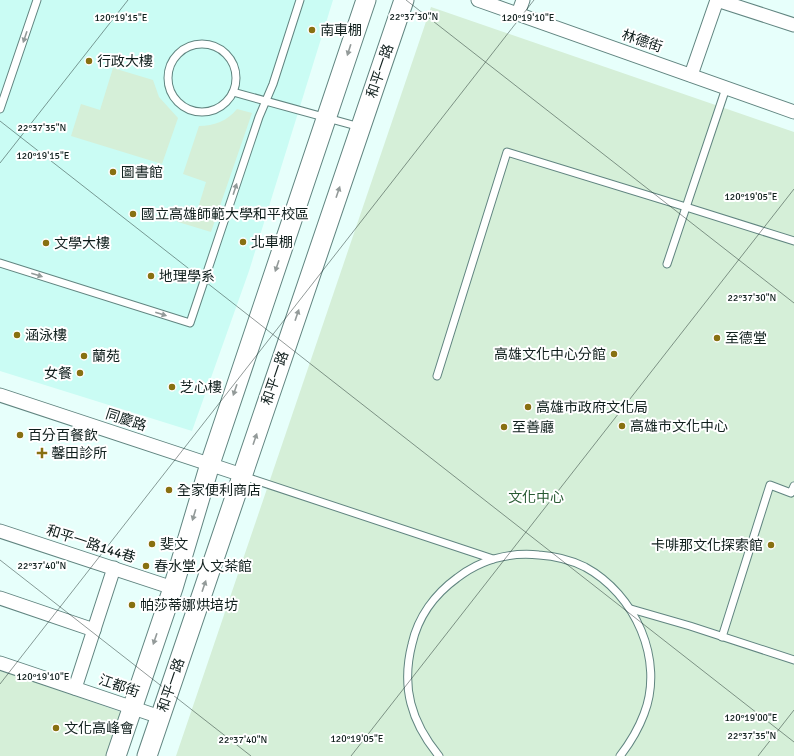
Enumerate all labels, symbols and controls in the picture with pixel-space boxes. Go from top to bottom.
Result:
text: 22°37'30"N [390,11,438,23]
text: 120°19'15"E [94,12,148,24]
text: 120°19'10"E [501,12,555,24]
place label: 南車棚 [320,22,362,39]
marker: 南車棚 [307,25,317,35]
street label: 林德街 [619,26,665,56]
one-way arrow [21,31,27,43]
street label: 和平一路 [363,42,397,100]
one-way arrow [346,45,352,57]
place label: 行政大樓 [97,53,153,70]
marker: 行政大樓 [84,56,94,66]
text: 22°37'35"N [18,122,66,134]
text: 120°19'15"E [16,150,70,162]
place label: 圖書館 [121,164,163,181]
marker: 圖書館 [108,167,118,177]
one-way arrow [232,182,238,194]
one-way arrow [336,186,342,198]
text: 120°19'05"E [724,191,778,203]
place label: 國立高雄師範大學和平校區 [141,206,309,223]
marker: 國立高雄師範大學和平校區 [128,209,138,219]
place label: 北車棚 [251,234,293,251]
place label: 文學大樓 [54,235,110,252]
marker: 北車棚 [238,237,248,247]
marker: 文學大樓 [41,238,51,248]
one-way arrow [274,261,280,273]
place label: 地理學系 [159,268,215,285]
marker: 地理學系 [146,271,156,281]
one-way arrow [32,272,44,278]
text: 22°37'30"N [728,292,776,304]
one-way arrow [294,309,300,321]
one-way arrow [156,311,168,317]
place label: 涵泳樓 [25,327,67,344]
marker: 涵泳樓 [12,330,22,340]
place label: 至德堂 [725,330,767,347]
marker: 至德堂 [712,333,722,343]
place label: 高雄文化中心分館 [494,346,606,363]
place label: 蘭苑 [92,348,120,365]
street label: 和平一路 [258,349,292,407]
marker: 高雄文化中心分館 [609,349,619,359]
marker: 蘭苑 [79,351,89,361]
place label: 女餐 [44,365,72,382]
marker: 女餐 [75,368,85,378]
place label: 芝心樓 [180,379,222,396]
marker: 芝心樓 [167,382,177,392]
one-way arrow [232,384,238,396]
place label: 高雄市政府文化局 [536,399,648,416]
marker: 高雄市政府文化局 [523,402,533,412]
street label: 同慶路 [103,405,149,435]
place label: 高雄市文化中心 [630,418,728,435]
place label: 至善廳 [512,419,554,436]
marker: 高雄市文化中心 [617,421,627,431]
marker: 至善廳 [499,422,509,432]
place label: 百分百餐飲 [28,427,98,444]
marker: 百分百餐飲 [15,430,25,440]
one-way arrow [252,432,258,444]
place label: 馨田診所 [51,445,107,462]
marker: 馨田診所 [36,447,48,459]
place label: 全家便利商店 [177,482,261,499]
marker: 全家便利商店 [164,485,174,495]
park label: 文化中心 [508,489,564,506]
one-way arrow [191,509,197,521]
street label: 和平一路144巷 [44,522,138,566]
place label: 斐文 [160,536,188,553]
place label: 卡啡那文化探索館 [651,537,763,554]
marker: 斐文 [147,539,157,549]
marker: 卡啡那文化探索館 [766,540,776,550]
place label: 春水堂人文茶館 [154,558,252,575]
text: 22°37'40"N [18,560,66,572]
marker: 春水堂人文茶館 [141,561,151,571]
one-way arrow [201,580,207,592]
place label: 帕莎蒂娜烘培坊 [140,597,238,614]
marker: 帕莎蒂娜烘培坊 [127,600,137,610]
one-way arrow [152,633,158,645]
street label: 和平一路 [154,656,188,714]
text: 120°19'10"E [16,671,70,683]
street label: 江都街 [96,671,142,701]
text: 120°19'00"E [724,712,778,724]
place label: 文化高峰會 [64,720,134,737]
marker: 文化高峰會 [51,723,61,733]
text: 22°37'35"N [728,730,776,742]
text: 120°19'05"E [330,733,384,745]
text: 22°37'40"N [219,734,267,746]

